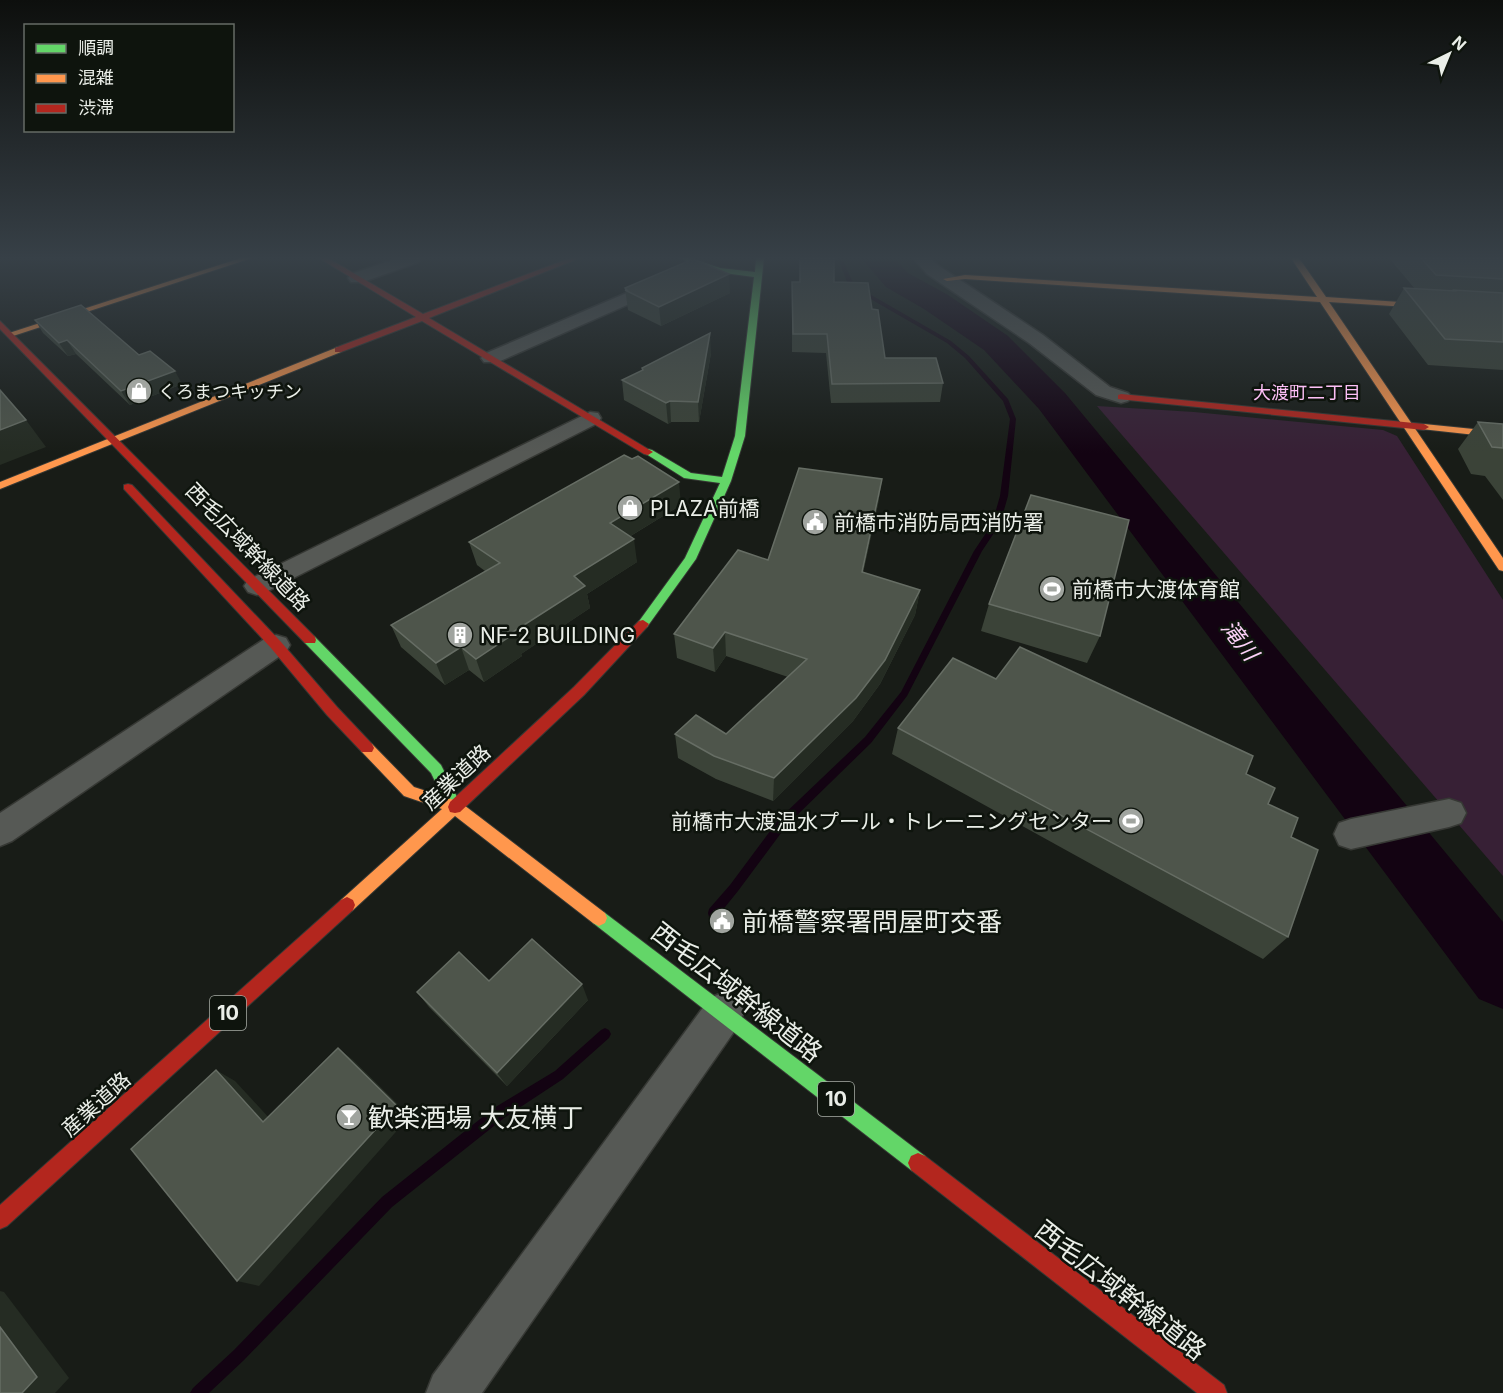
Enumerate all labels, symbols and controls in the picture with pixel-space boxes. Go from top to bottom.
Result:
legend [24,24,234,132]
north arrow [1419,24,1479,84]
text: N [1448,32,1471,55]
text: 順調 [78,37,114,58]
text: 混雑 [78,67,114,88]
text: 渋滞 [78,97,114,118]
shop icon: くろまつキッチン [124,376,154,406]
place label: くろまつキッチン [158,381,302,402]
district label: 大渡町二丁目 [1253,382,1361,403]
street label: 西毛広域幹線道路 [181,478,315,616]
shop icon: PLAZA前橋 [615,493,645,523]
place label: PLAZA前橋 [650,496,759,521]
public building icon: 前橋市消防局西消防署 [800,507,830,537]
place label: 前橋市消防局西消防署 [834,510,1044,535]
sports icon: 前橋市大渡体育館 [1037,574,1067,604]
place label: 前橋市大渡体育館 [1072,577,1240,602]
water label: 滝川 [1216,615,1265,667]
building icon: NF-2 BUILDING [445,620,475,650]
place label: NF-2 BUILDING [480,623,635,648]
street label: 産業道路 [417,739,495,815]
sports icon: 前橋市大渡温水プール・トレーニングセンター [1116,806,1146,836]
place label: 前橋市大渡温水プール・トレーニングセンター [671,809,1112,834]
public building icon: 前橋警察署問屋町交番 [707,906,737,936]
place label: 前橋警察署問屋町交番 [742,906,1002,937]
street label: 西毛広域幹線道路 [645,916,829,1068]
road number: 10 [210,996,246,1030]
street label: 産業道路 [56,1067,136,1141]
road number: 10 [818,1082,854,1116]
bar icon: 歓楽酒場 大友横丁 [334,1102,364,1132]
place label: 歓楽酒場 大友横丁 [368,1102,583,1133]
street label: 西毛広域幹線道路 [1029,1214,1213,1366]

